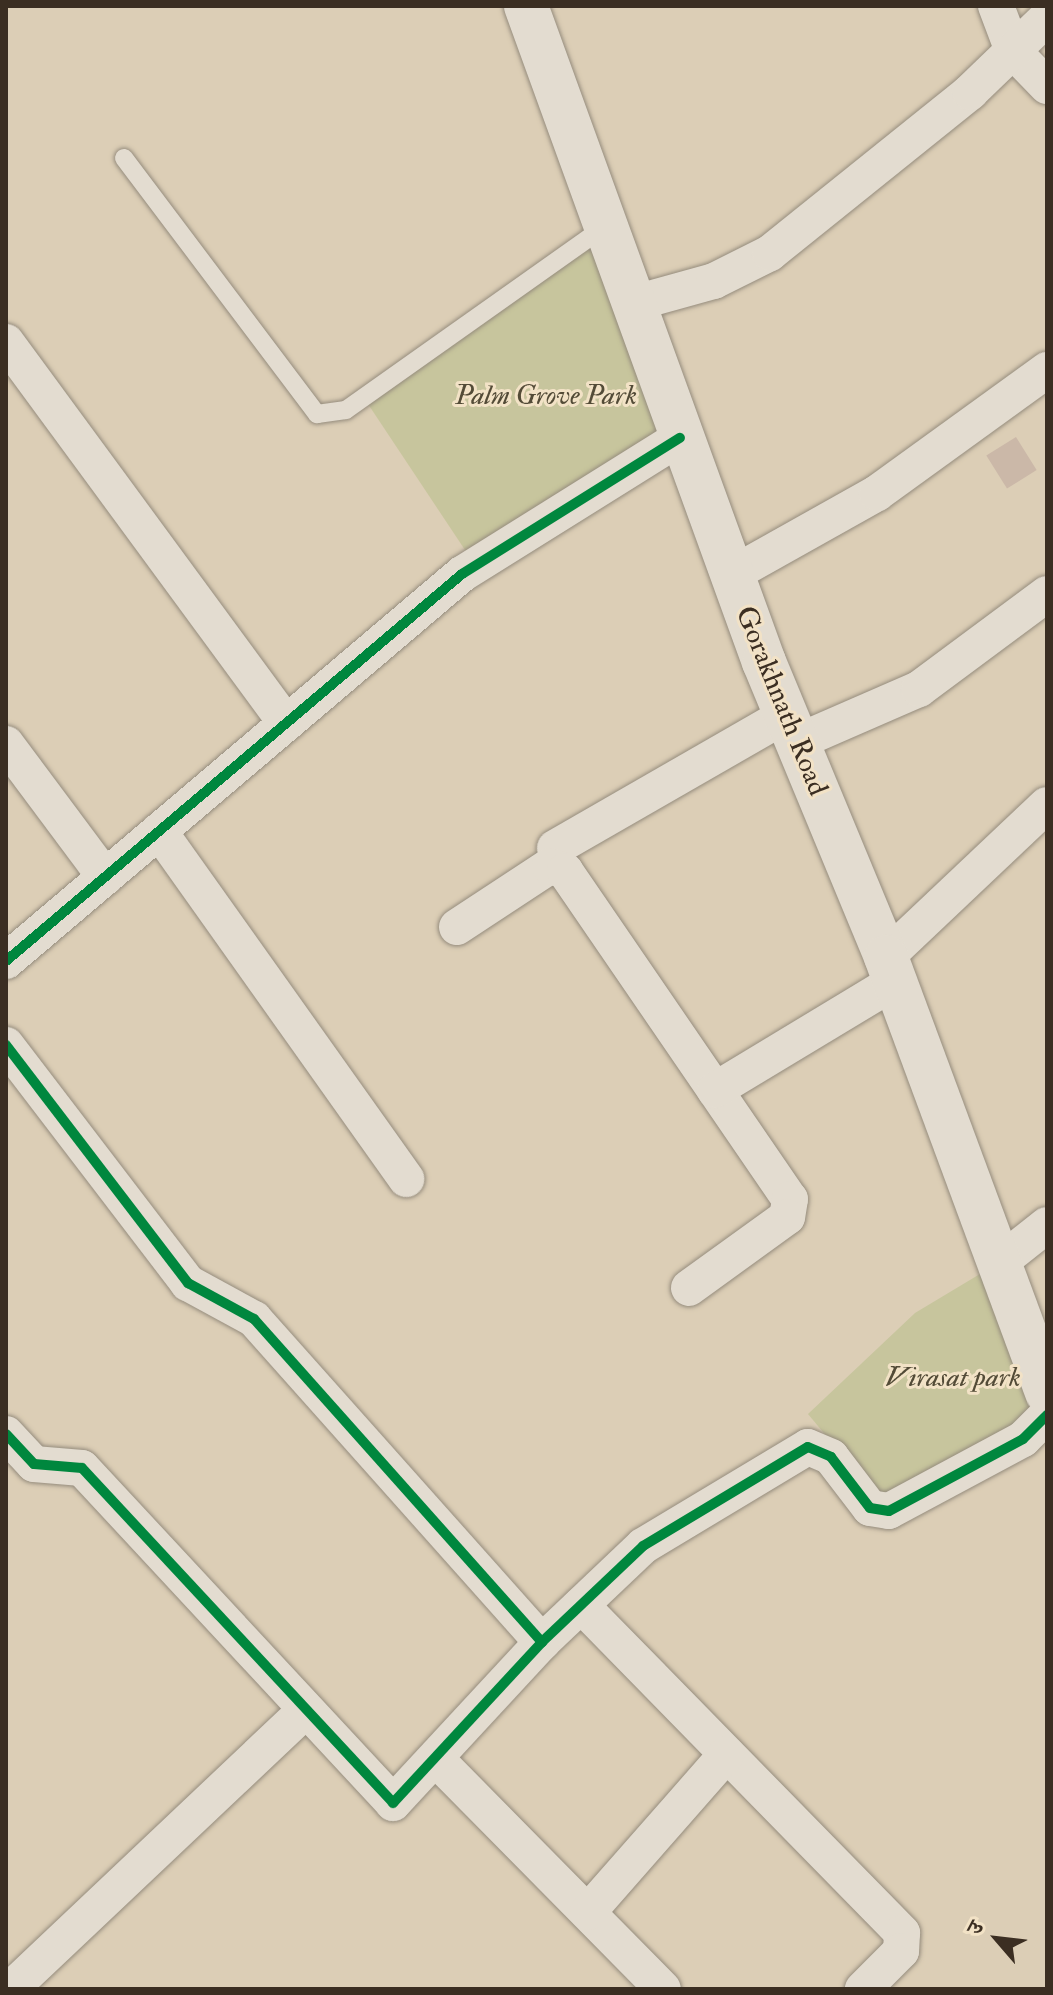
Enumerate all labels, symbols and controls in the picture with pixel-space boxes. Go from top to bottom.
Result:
park label: Palm Grove Park [455,379,637,413]
street label: Gorakhnath Road [728,602,834,800]
park label: Virasat park [885,1361,1021,1395]
north arrow [957,1899,1037,1979]
text: उ [961,1916,991,1939]

